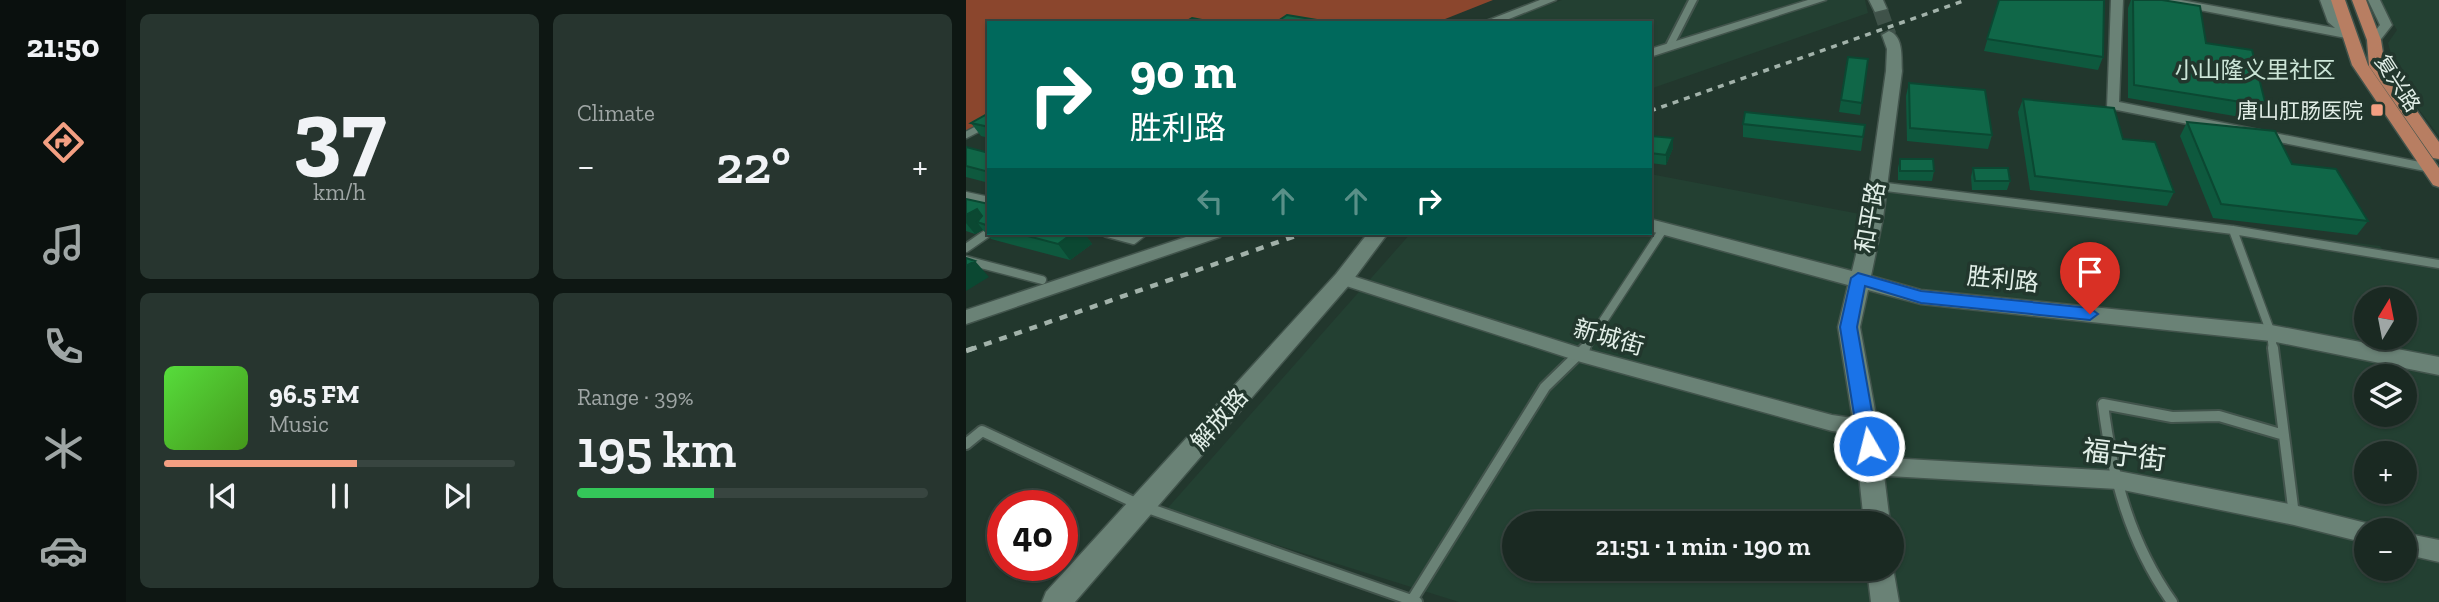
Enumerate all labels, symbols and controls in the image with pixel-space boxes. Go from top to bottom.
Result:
text: 21:50 [26,27,100,65]
text: 90 m [1130,42,1237,101]
icon: right [1015,49,1106,140]
street label: 复兴路 [2370,50,2426,116]
district label: 小山隆义里社区 [2175,56,2336,84]
text: 37 [293,78,386,187]
place label: 唐山肛肠医院 [2237,98,2363,123]
text: Climate [577,99,655,127]
marker: 唐山肛肠医院 [2369,102,2385,118]
text: 胜利路 [1130,109,1226,147]
icon: directions [39,118,88,167]
text: 22° [716,134,791,196]
text: − [577,143,595,189]
text: + [912,143,928,189]
text: km/h [313,178,366,206]
street label: 和平路 [1849,179,1891,255]
icon: left [1191,182,1229,220]
icon: ahead [1264,182,1302,220]
icon: ahead [1337,182,1375,220]
icon: right [1410,182,1448,220]
icon: music [39,220,88,269]
pin [2060,242,2120,314]
icon: arrive [2071,253,2109,291]
street label: 胜利路 [1966,261,2040,297]
north arrow [2354,287,2417,350]
map controls [2354,287,2417,581]
street label: 新城街 [1570,313,1648,361]
icon: phone [39,322,88,371]
button: layers [2354,364,2417,427]
text: 96.5 FM [269,378,359,410]
street label: 解放路 [1184,382,1254,456]
text: Range · 39% [577,383,694,411]
position arrow [1832,409,1906,483]
text: Music [269,410,329,438]
text: 195 km [577,418,736,480]
icon: climate [39,424,88,473]
street label: 福宁街 [2080,434,2168,476]
button: + [2354,441,2417,504]
icon: previous [204,477,242,515]
icon: pause [321,477,359,515]
icon: next [438,477,476,515]
speed limit sign: 40 [987,490,1078,581]
button: − [2354,518,2417,581]
icon: car [39,526,88,575]
text: 21:51 · 1 min · 190 m [1596,530,1810,562]

